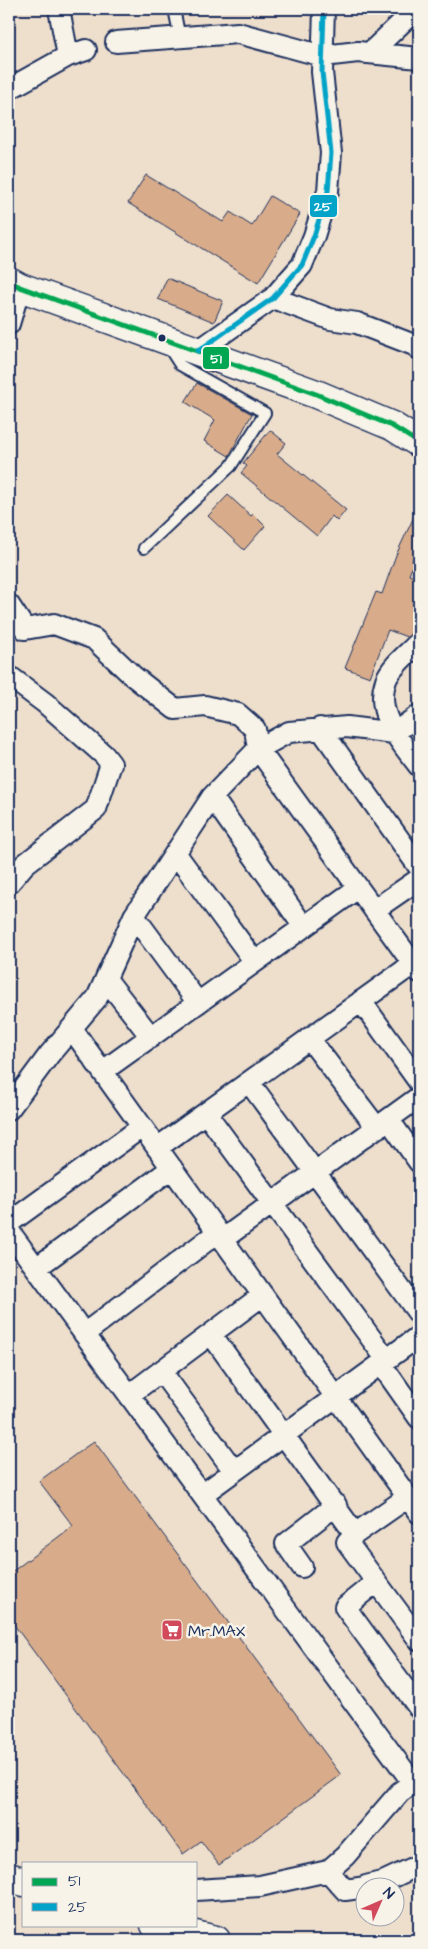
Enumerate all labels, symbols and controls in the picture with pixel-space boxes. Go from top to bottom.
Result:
line badge: 25 [309,194,338,218]
text: 25 [313,197,333,217]
unlabelled marker [157,333,167,343]
line badge: 51 [202,346,230,370]
text: 51 [210,349,222,369]
supermarket icon: Mr.MAX [160,1618,184,1642]
place label: Mr.MAX [188,1620,246,1642]
legend [22,1862,198,1926]
text: 51 [68,1871,81,1892]
north arrow [356,1876,406,1926]
text: N [378,1883,399,1904]
text: 25 [68,1897,88,1918]

